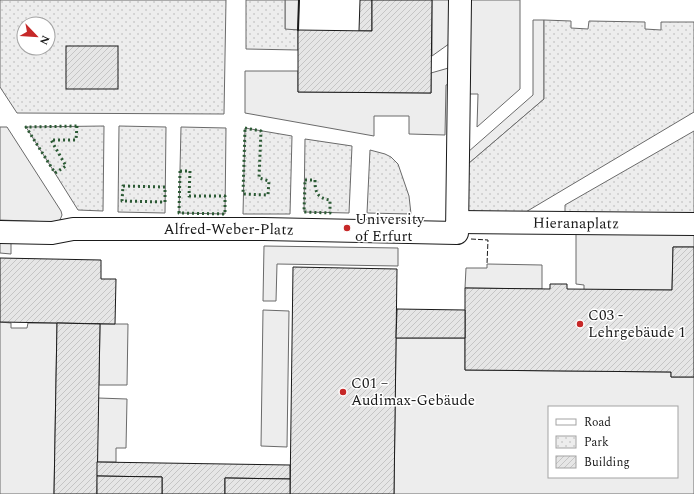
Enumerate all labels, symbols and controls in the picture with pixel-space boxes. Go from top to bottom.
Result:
north arrow [16,16,56,56]
text: N [35,32,54,48]
place label: University of Erfurt [355,208,425,248]
street label: Hieranaplatz [533,212,619,235]
street label: Alfred-Weber-Platz [163,218,294,242]
marker: University of Erfurt [342,223,352,233]
place label: C03 - Lehrgebäude 1 [588,304,686,344]
marker: C03 - Lehrgebäude 1 [575,319,585,329]
place label: C01 – Audimax-Gebäude [351,372,475,412]
marker: C01 – Audimax-Gebäude [338,387,348,397]
legend [548,406,678,478]
text: Road [584,413,611,432]
text: Park [584,433,609,452]
text: Building [584,453,630,472]

